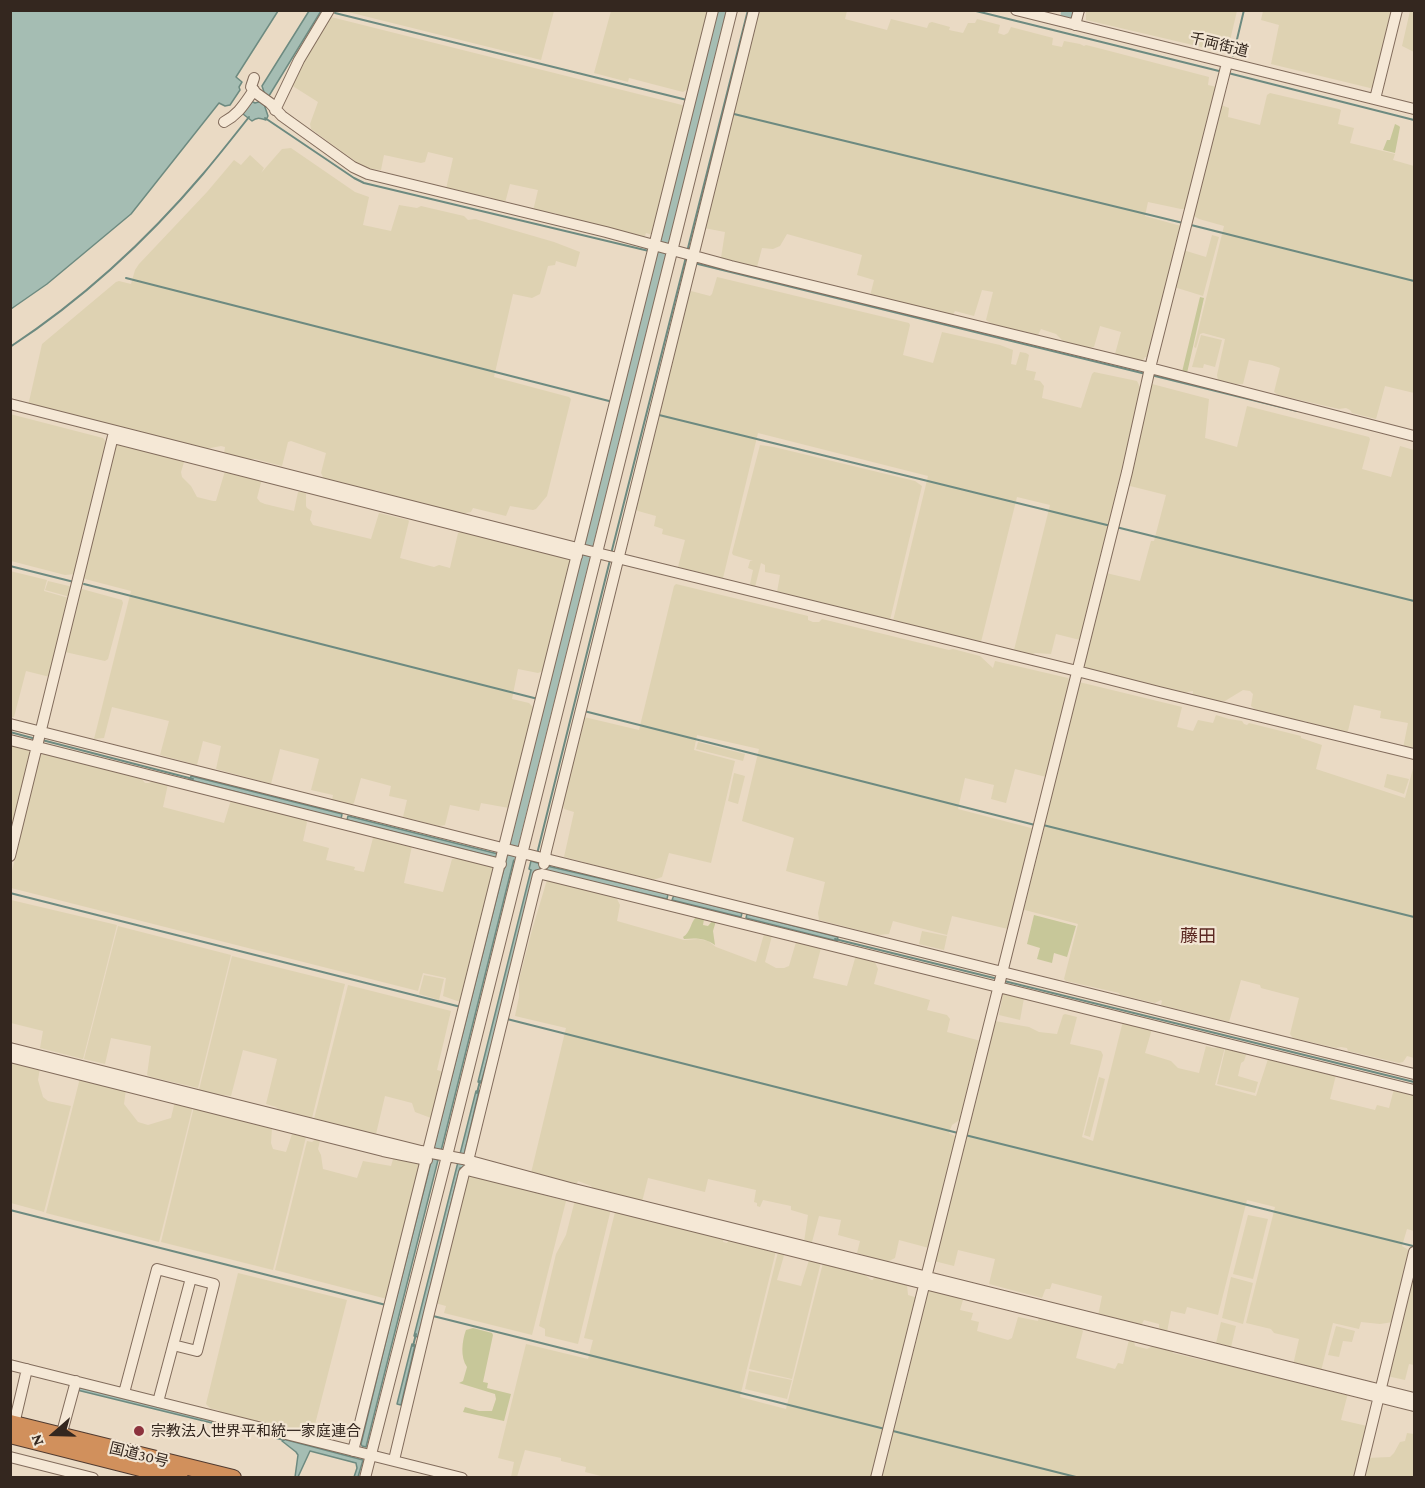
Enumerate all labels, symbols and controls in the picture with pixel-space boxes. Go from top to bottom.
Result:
street label: 千両街道 [1188,29,1250,61]
district label: 藤田 [1180,925,1216,947]
north arrow [24,1404,84,1464]
place label: 宗教法人世界平和統一家庭連合 [151,1422,361,1440]
marker: 宗教法人世界平和統一家庭連合 [132,1424,146,1438]
text: N [27,1432,46,1448]
street label: 国道30号 [107,1439,171,1471]

